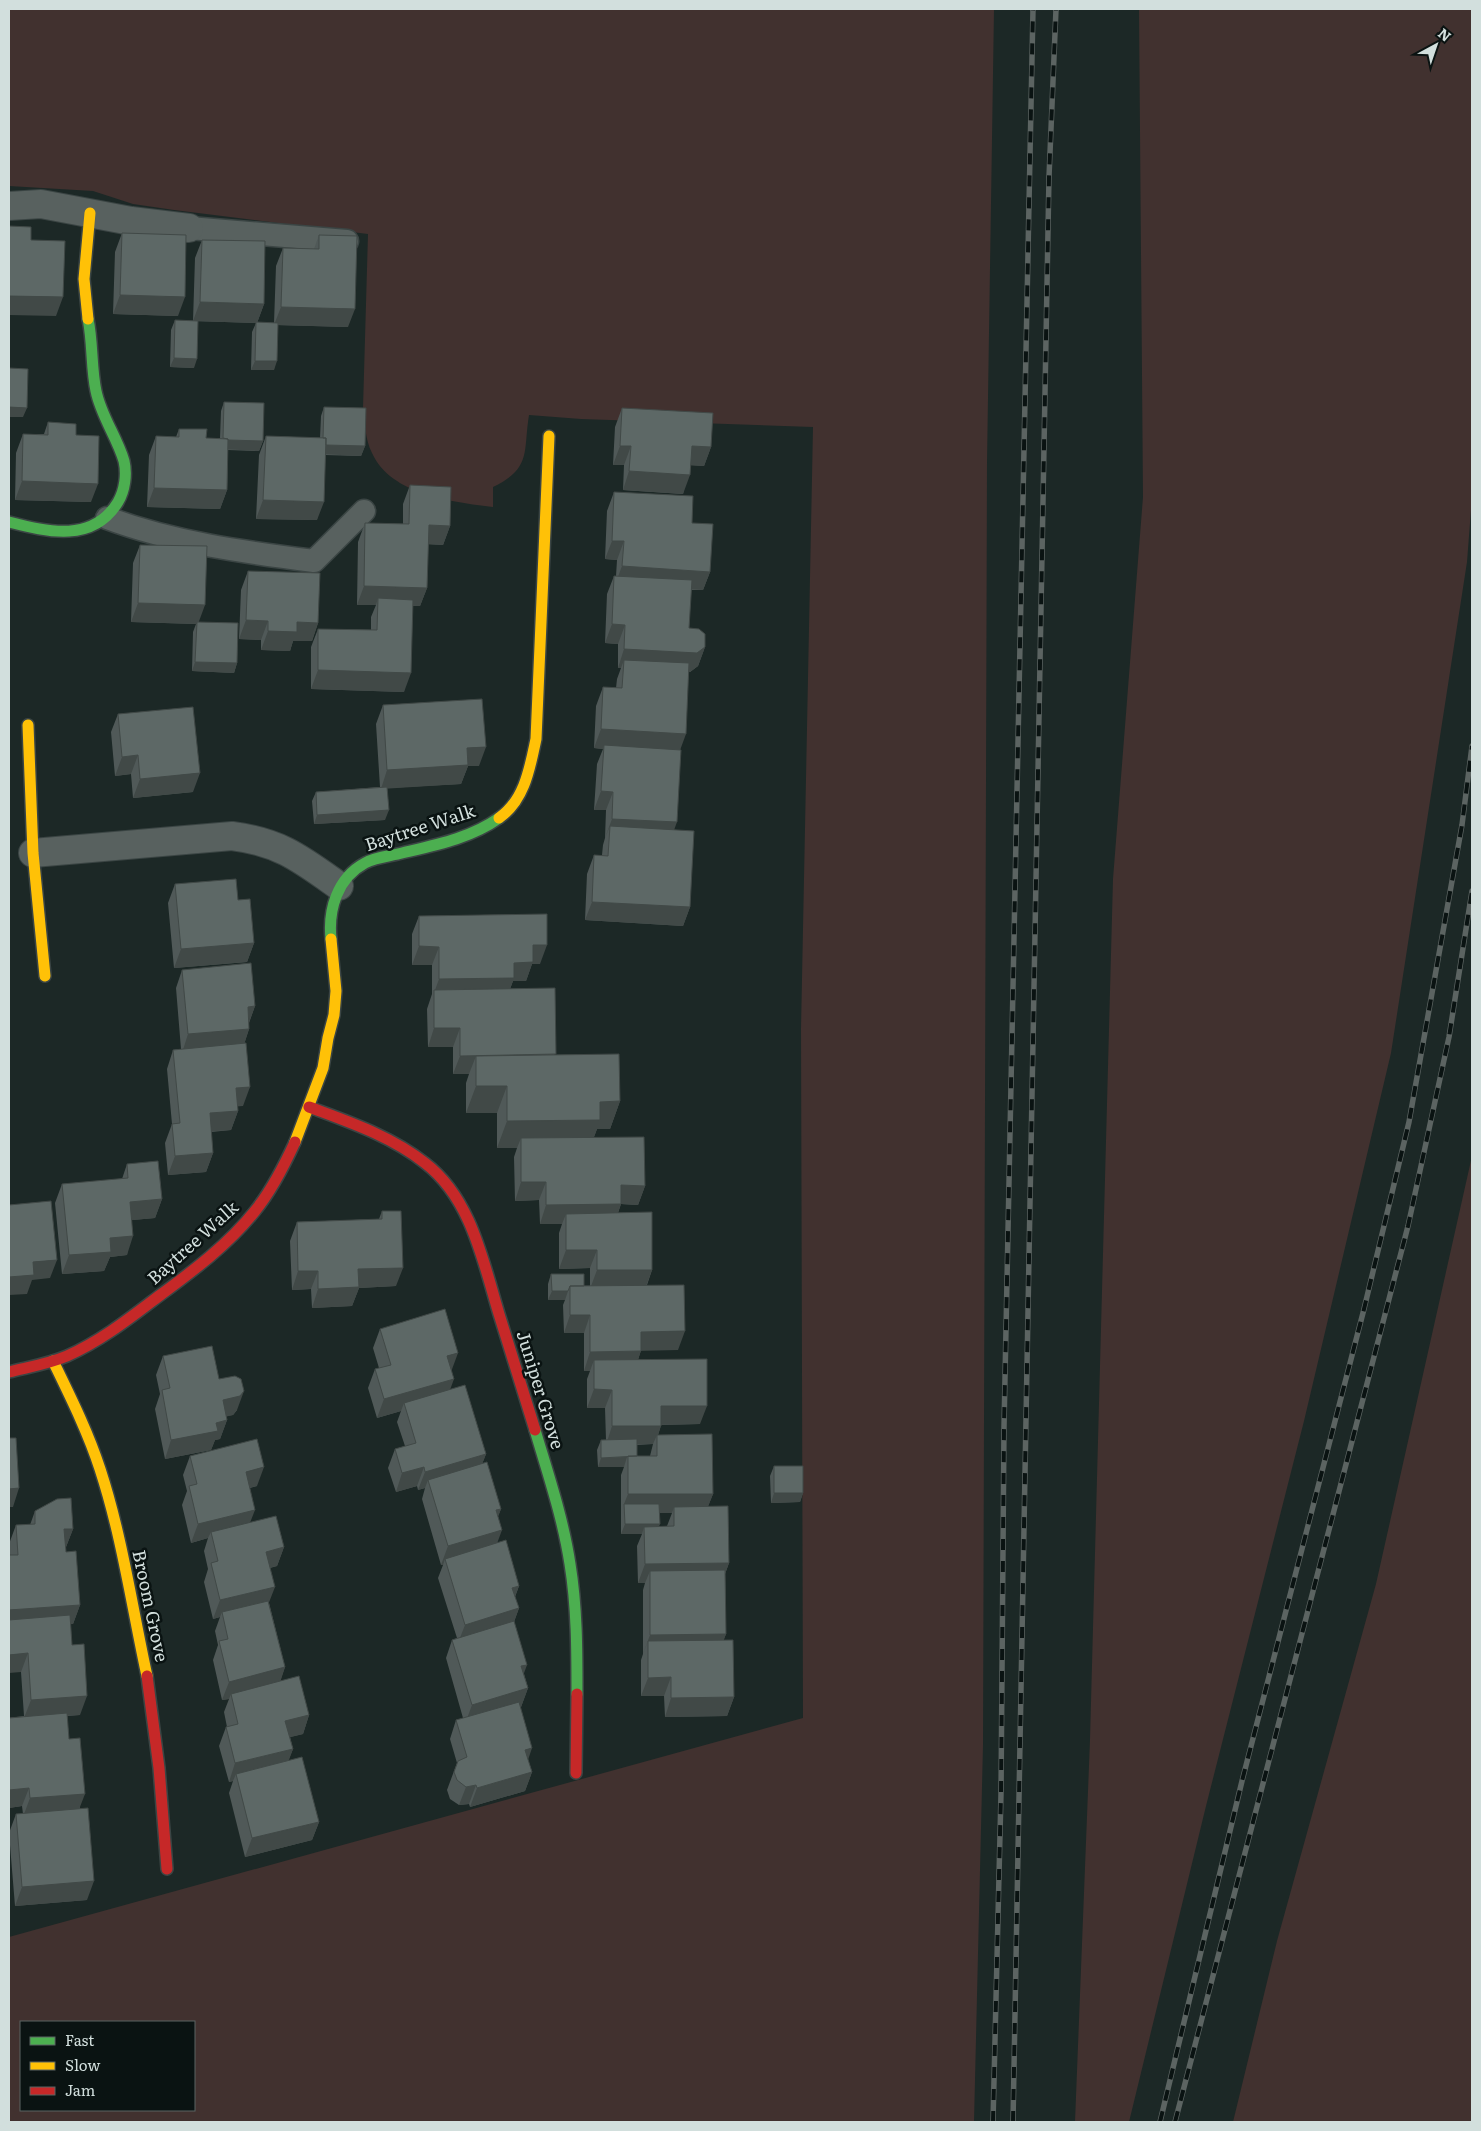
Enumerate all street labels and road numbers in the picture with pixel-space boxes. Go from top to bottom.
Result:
street label: Baytree Walk [361,796,479,857]
street label: Baytree Walk [140,1193,244,1290]
street label: Juniper Grove [511,1327,572,1452]
street label: Broom Grove [126,1547,177,1664]

